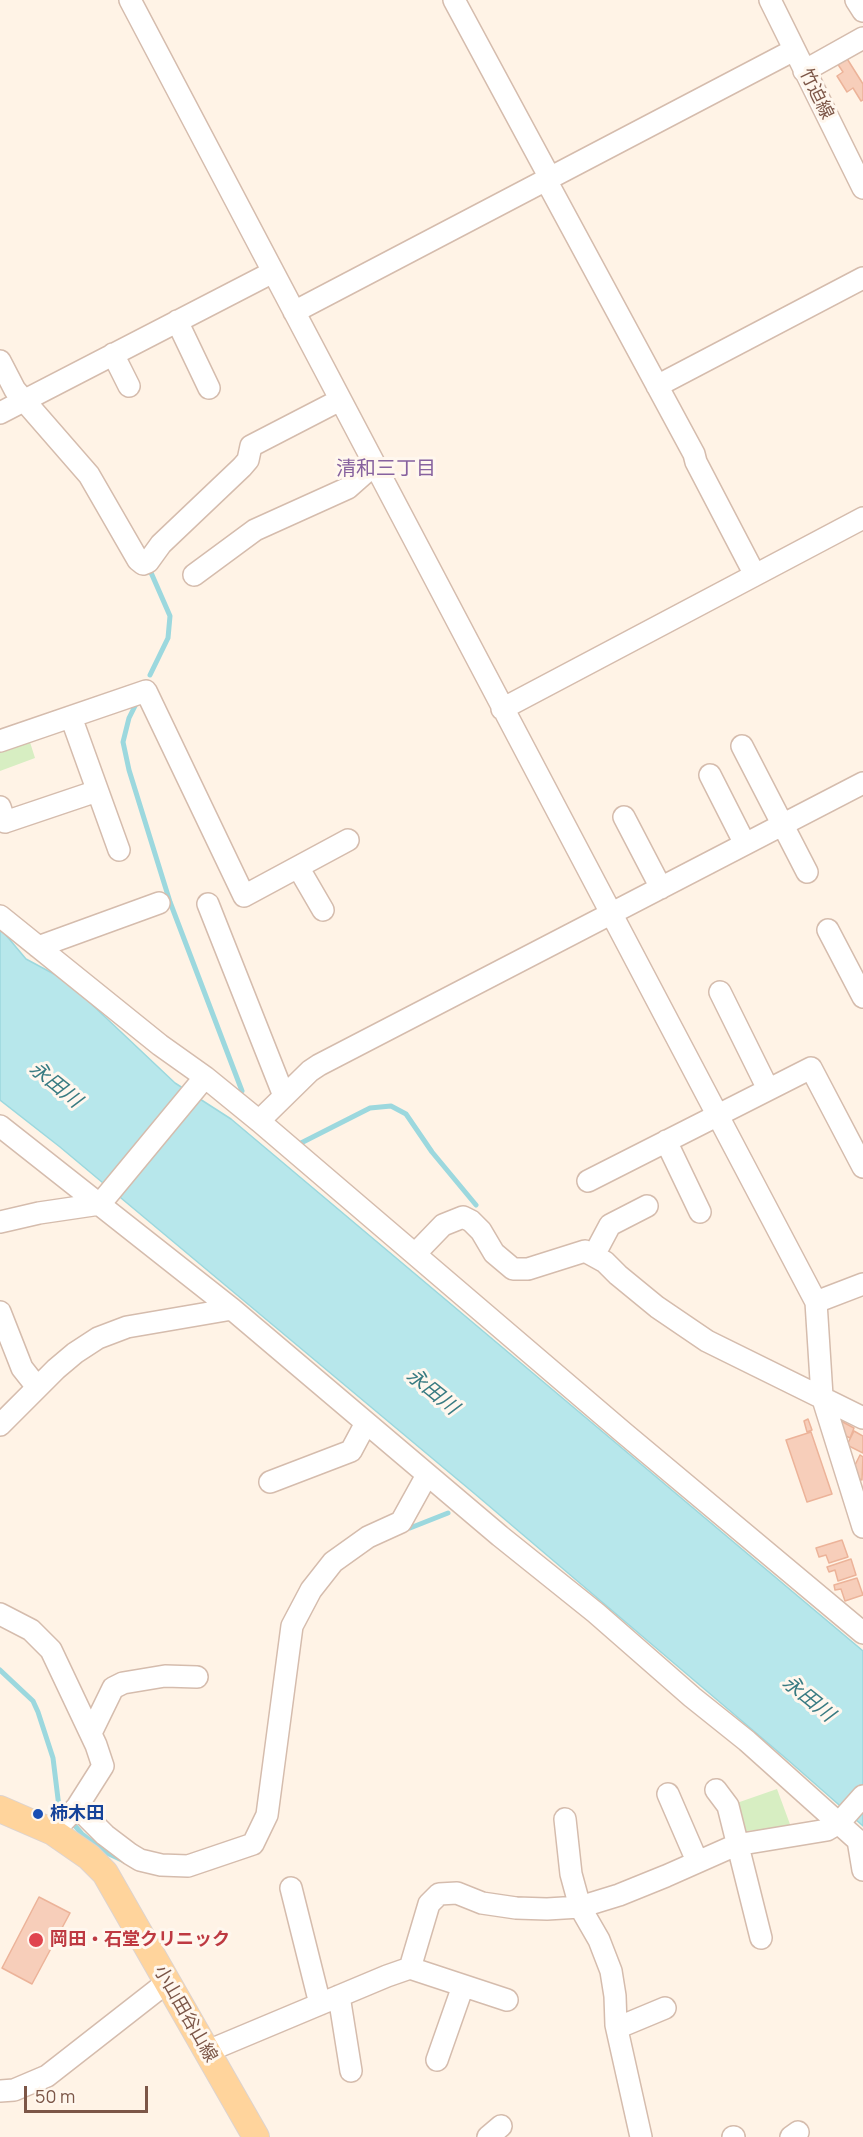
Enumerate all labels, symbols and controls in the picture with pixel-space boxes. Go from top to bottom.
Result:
street label: 竹迫線 [794,65,838,123]
district label: 清和三丁目 [336,457,436,481]
water label: 永田川 [24,1057,86,1113]
water label: 永田川 [401,1364,463,1420]
water label: 永田川 [777,1671,839,1727]
place label: 柿木田 [50,1803,104,1825]
marker: 柿木田 [31,1807,45,1821]
place label: 岡田・石堂クリニック [50,1929,230,1951]
marker: 岡田・石堂クリニック [27,1931,45,1949]
street label: 小山田谷山線 [149,1962,221,2066]
scale bar [27,2074,152,2112]
text: 50 m [35,2084,75,2108]

